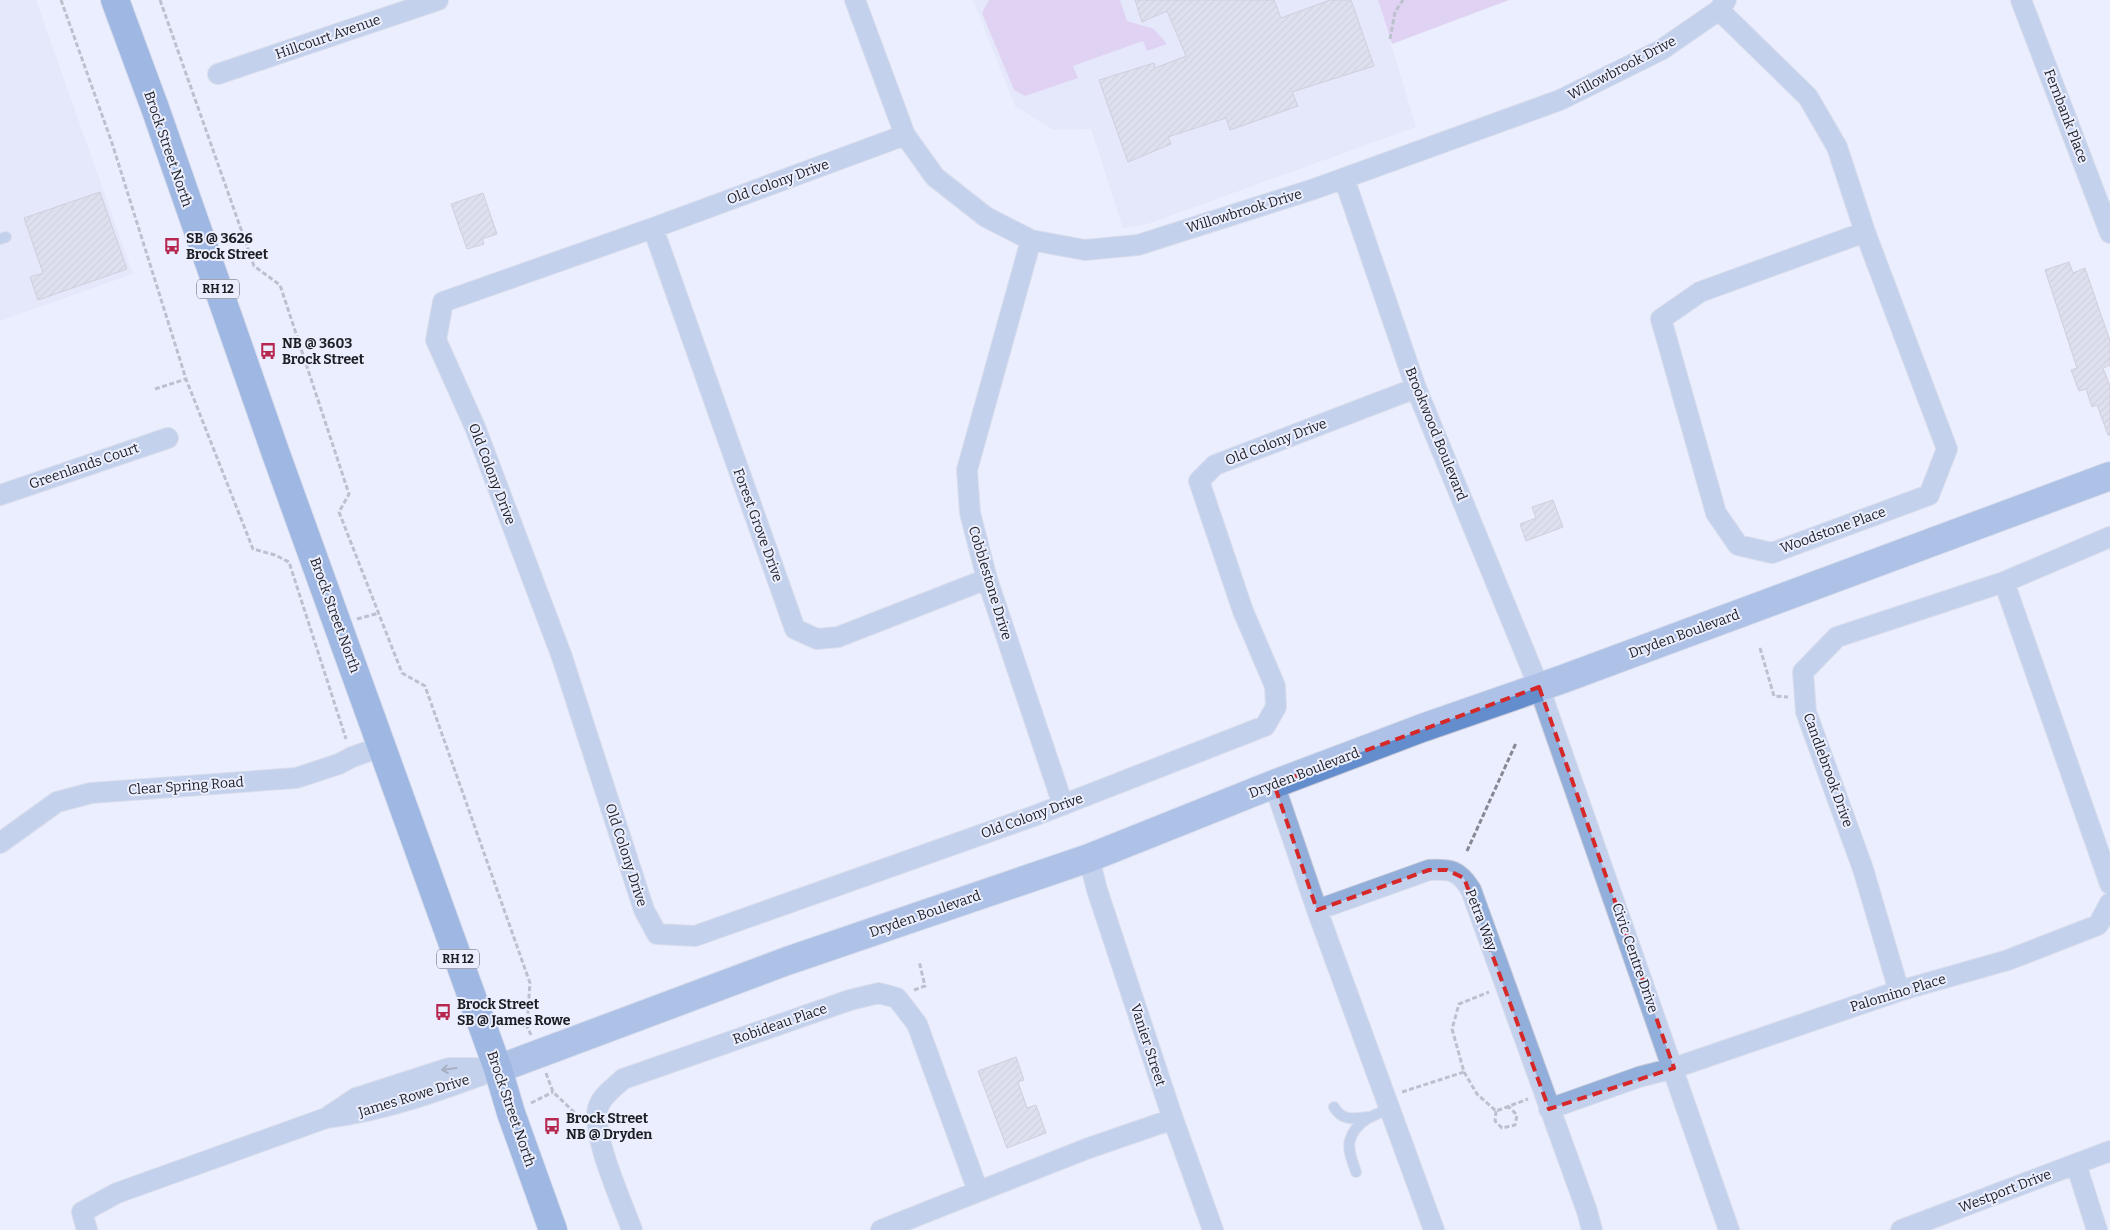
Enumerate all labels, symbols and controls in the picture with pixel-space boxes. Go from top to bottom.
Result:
street label: Hillcourt Avenue [273,11,383,63]
street label: Willowbrook Drive [1565,32,1679,104]
street label: Fernbank Place [2040,67,2092,165]
street label: Brock Street North [140,89,196,209]
street label: Old Colony Drive [725,156,831,208]
street label: Willowbrook Drive [1184,185,1304,237]
place label: SB @ 3626 Brock Street [186,230,269,263]
bus stop icon: SB @ 3626 Brock Street [162,236,182,256]
road number: RH 12 [197,280,239,298]
place label: NB @ 3603 Brock Street [282,335,365,368]
bus stop icon: NB @ 3603 Brock Street [258,341,278,361]
street label: Brookwood Boulevard [1401,365,1471,503]
street label: Old Colony Drive [1223,415,1329,469]
street label: Old Colony Drive [465,421,519,527]
street label: Greenlands Court [27,439,141,493]
street label: Forest Grove Drive [730,466,786,584]
street label: Woodstone Place [1778,503,1888,557]
street label: Cobblestone Drive [965,524,1015,642]
street label: Brock Street North [306,555,364,675]
street label: Dryden Boulevard [1626,606,1742,662]
street label: Candlebrook Drive [1799,710,1857,830]
street label: Dryden Boulevard [1246,744,1362,802]
street label: Clear Spring Road [128,773,244,799]
street label: Old Colony Drive [979,790,1085,842]
street label: Old Colony Drive [601,801,651,909]
street label: Dryden Boulevard [867,887,983,941]
street label: Petra Way [1461,887,1501,954]
street label: Civic Centre Drive [1608,901,1662,1015]
road number: RH 12 [437,950,479,969]
street label: Palomino Place [1848,970,1948,1016]
place label: Brock Street SB @ James Rowe [457,996,571,1029]
street label: Robideau Place [731,1000,829,1048]
bus stop icon: Brock Street SB @ James Rowe [433,1002,453,1022]
street label: Vanier Street [1127,1002,1169,1088]
street label: Brock Street North [483,1049,539,1169]
one-way arrow [442,1065,458,1075]
street label: James Rowe Drive [356,1071,472,1121]
place label: Brock Street NB @ Dryden [566,1110,652,1143]
bus stop icon: Brock Street NB @ Dryden [542,1116,562,1136]
street label: Westport Drive [1956,1166,2054,1216]

